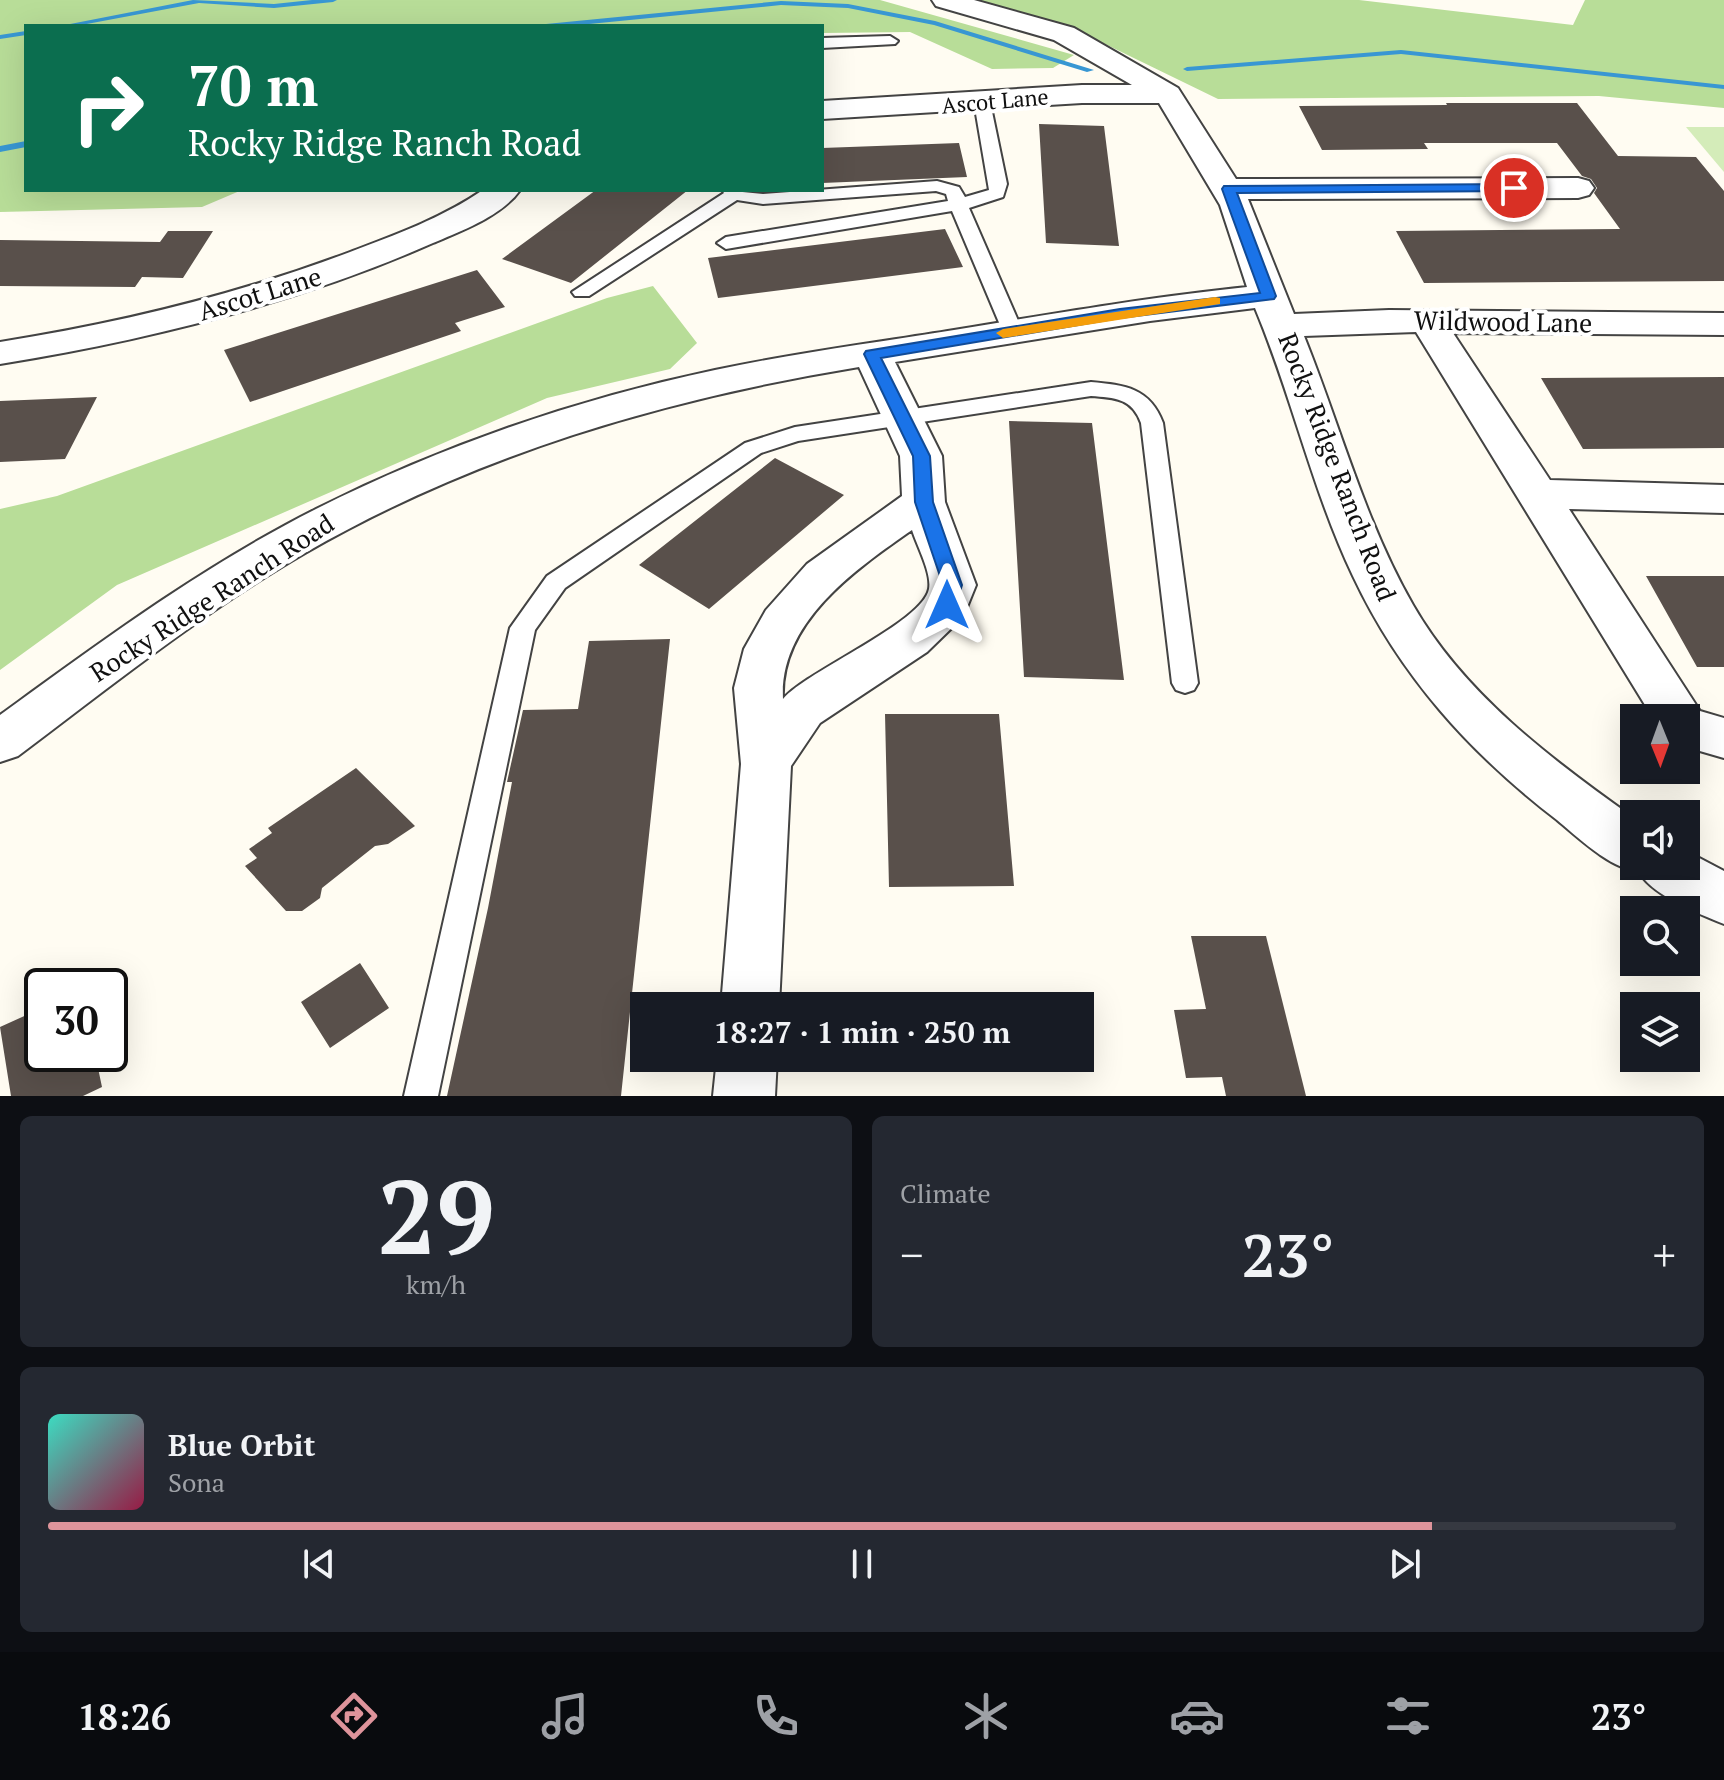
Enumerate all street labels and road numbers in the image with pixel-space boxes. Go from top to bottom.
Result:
street label: Ascot Lane [940,81,1050,120]
street label: Ascot Lane [194,258,325,328]
street label: Wildwood Lane [1414,302,1593,340]
street label: Rocky Ridge Ranch Road [1271,328,1405,605]
street label: Rocky Ridge Ranch Road [83,506,340,689]

